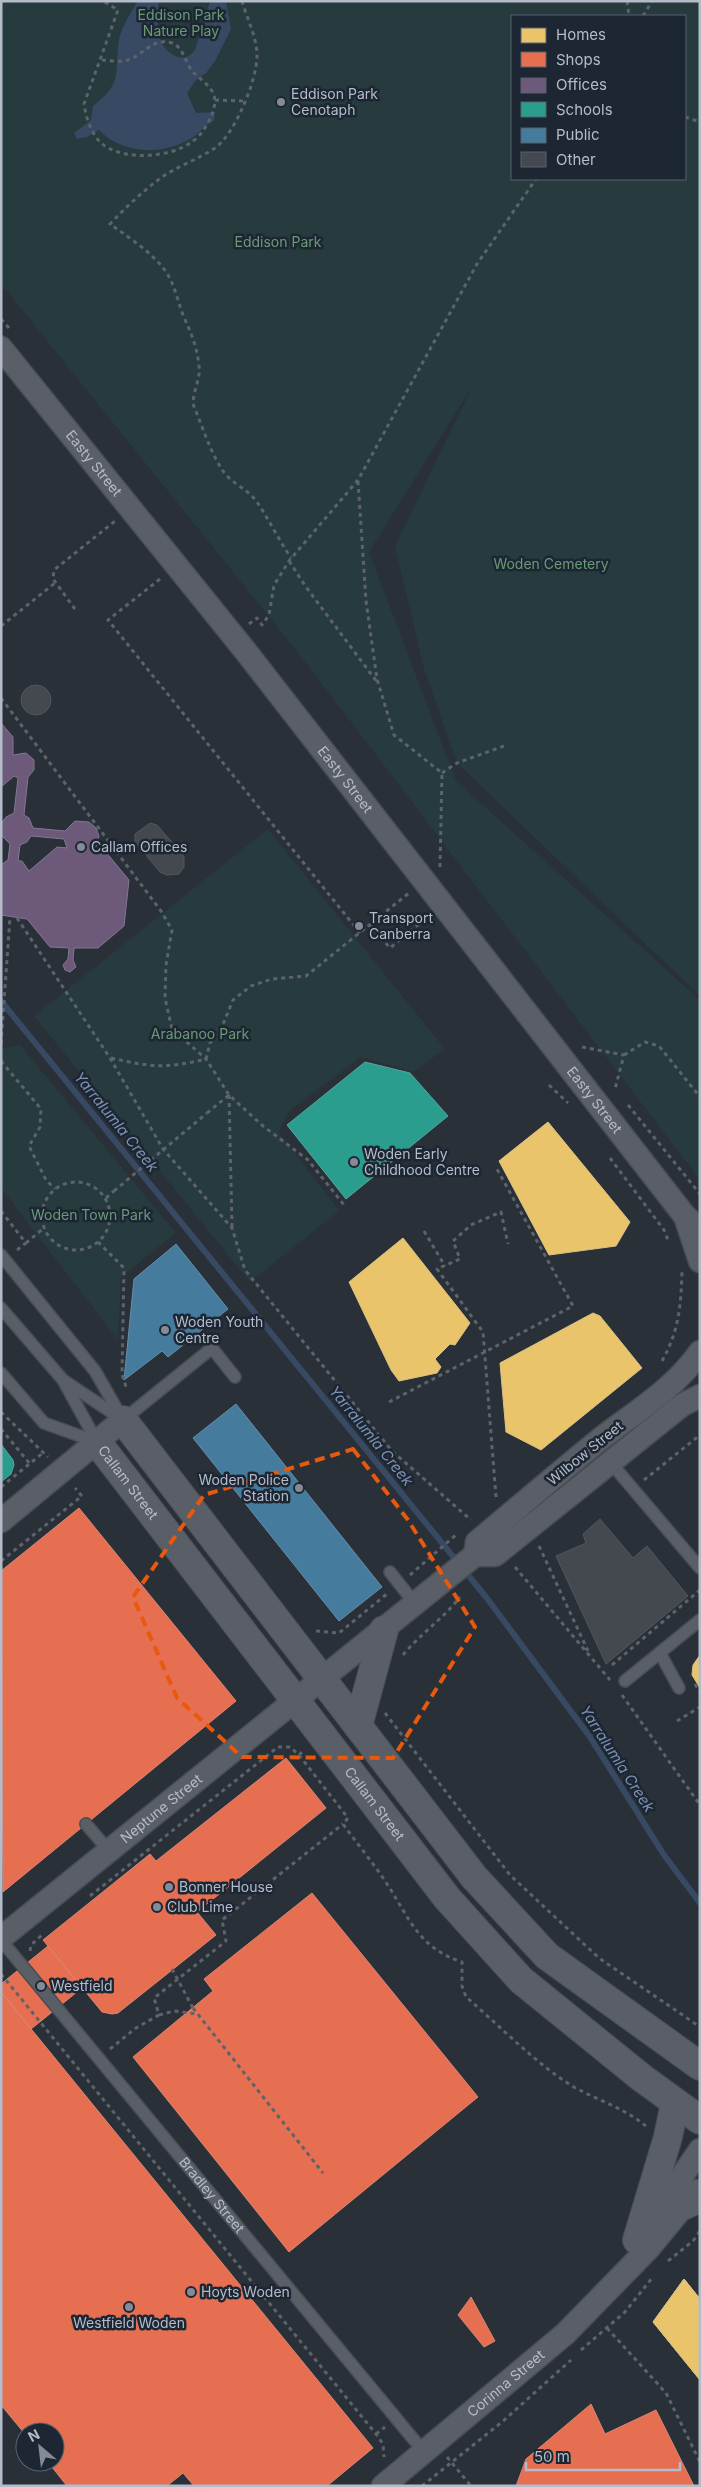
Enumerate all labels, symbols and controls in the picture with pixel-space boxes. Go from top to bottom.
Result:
park label: Eddison Park Nature Play [138,6,225,39]
legend [511,15,686,180]
text: Homes [556,25,606,44]
text: Shops [556,50,601,69]
text: Offices [556,75,607,94]
place label: Eddison Park Cenotaph [291,85,378,118]
marker: Eddison Park Cenotaph [275,96,287,108]
text: Schools [556,100,613,119]
text: Public [556,125,599,144]
text: Other [556,150,596,169]
park label: Eddison Park [235,233,322,250]
street label: Easty Street [63,426,126,500]
park label: Woden Cemetery [493,555,609,572]
street label: Easty Street [314,742,377,816]
place label: Callam Offices [91,838,187,855]
marker: Callam Offices [75,841,87,853]
place label: Transport Canberra [369,909,433,942]
marker: Transport Canberra [353,920,365,932]
park label: Arabanoo Park [151,1025,249,1042]
street label: Easty Street [564,1063,626,1137]
water label: Yarralumla Creek [70,1068,163,1176]
place label: Woden Early Childhood Centre [364,1145,480,1178]
marker: Woden Early Childhood Centre [348,1156,360,1168]
park label: Woden Town Park [31,1206,151,1223]
place label: Woden Youth Centre [175,1313,263,1346]
marker: Woden Youth Centre [159,1324,171,1336]
water label: Yarralumla Creek [325,1382,418,1490]
street label: Wilbow Street [544,1417,626,1488]
street label: Callam Street [95,1442,162,1523]
place label: Woden Police Station [198,1471,289,1504]
marker: Woden Police Station [293,1482,305,1494]
water label: Yarralumla Creek [576,1702,659,1816]
street label: Callam Street [341,1763,409,1844]
street label: Neptune Street [117,1770,206,1846]
place label: Bonner House [179,1878,273,1895]
marker: Bonner House [163,1881,175,1893]
place label: Club Lime [167,1898,233,1915]
marker: Club Lime [151,1901,163,1913]
place label: Westfield [51,1977,113,1994]
marker: Westfield [35,1980,47,1992]
street label: Bradley Street [176,2153,249,2237]
place label: Hoyts Woden [201,2283,290,2300]
marker: Hoyts Woden [185,2286,197,2298]
marker: Westfield Woden [123,2301,135,2313]
place label: Westfield Woden [73,2314,185,2331]
street label: Corinna Street [463,2346,548,2420]
north arrow [15,2422,65,2472]
text: N [25,2425,42,2445]
scale bar [526,2440,680,2472]
text: 50 m [534,2447,570,2466]

